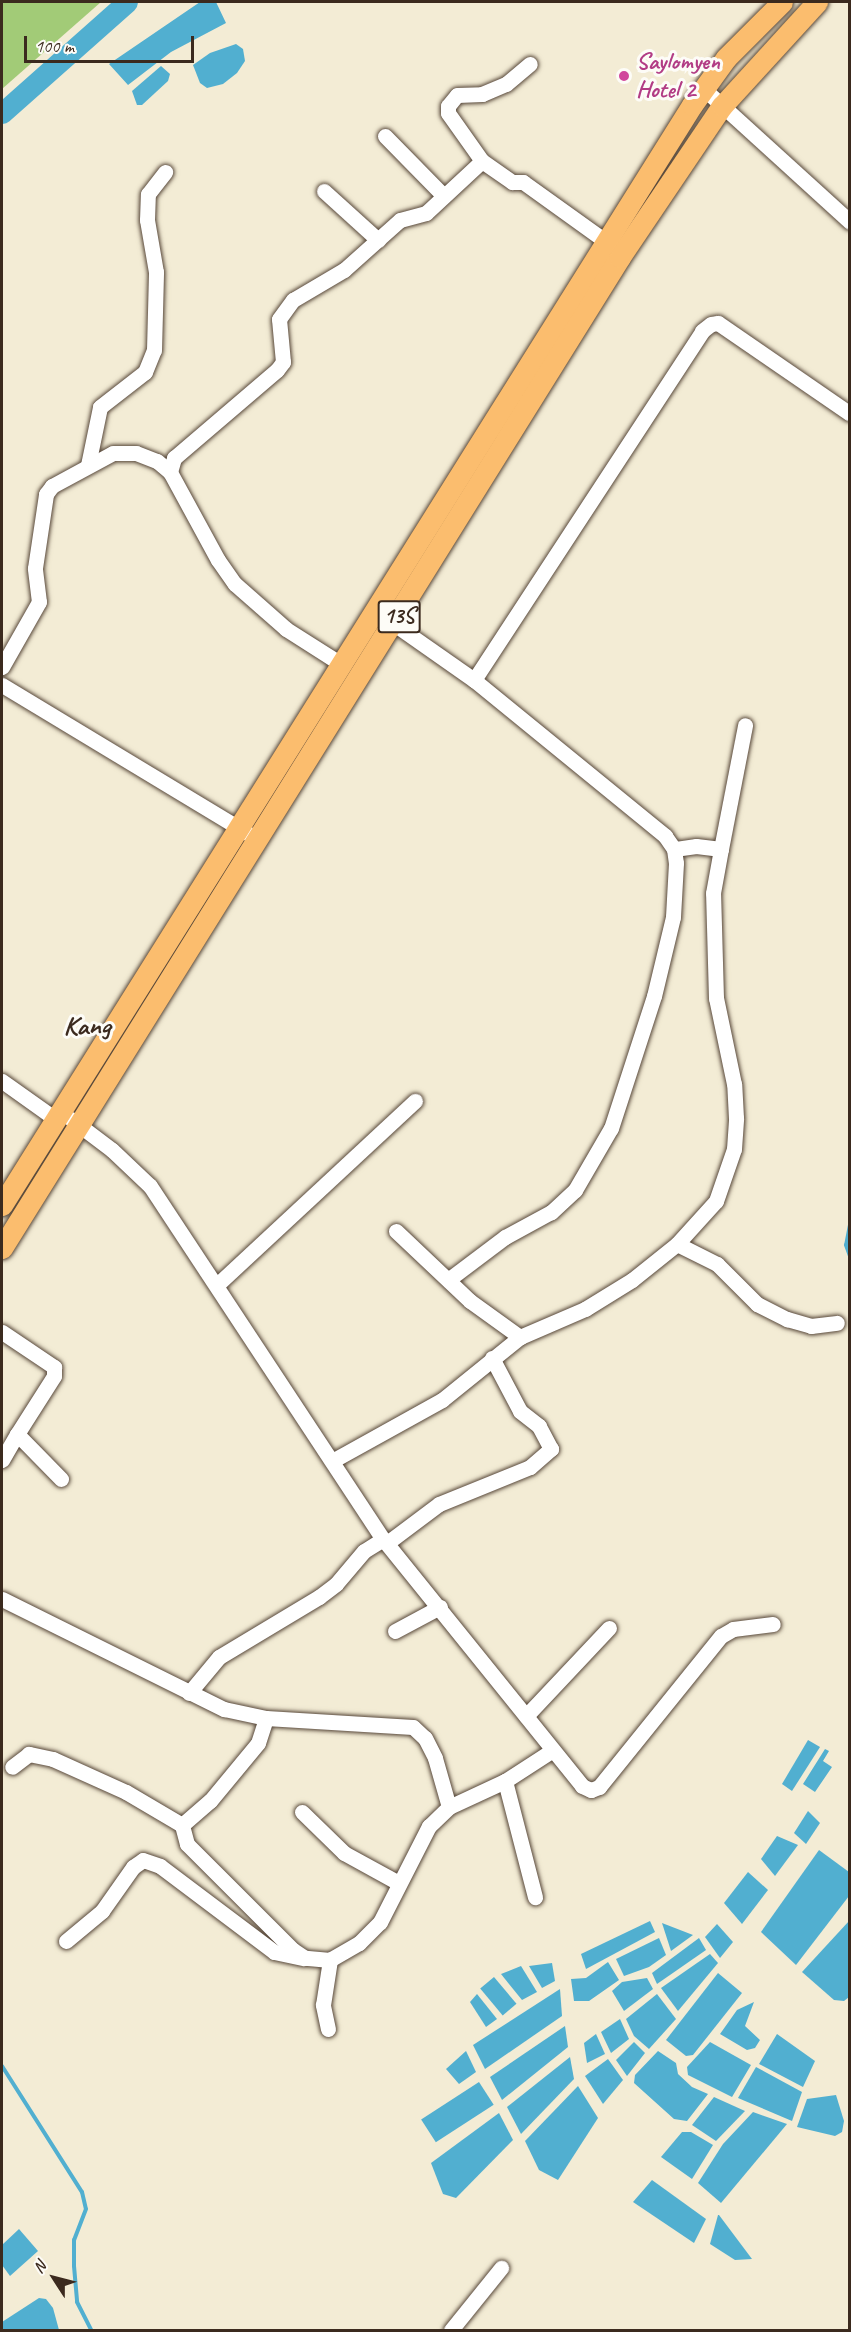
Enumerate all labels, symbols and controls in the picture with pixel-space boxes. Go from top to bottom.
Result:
scale bar [27,24,196,62]
text: 100 m [35,35,74,57]
place label: Saylomyen Hotel 2 [636,48,720,104]
marker: Saylomyen Hotel 2 [617,69,631,83]
road number: 13S [376,598,422,636]
district label: Kang [64,1010,110,1042]
north arrow [24,2248,84,2308]
text: N [28,2258,50,2277]

